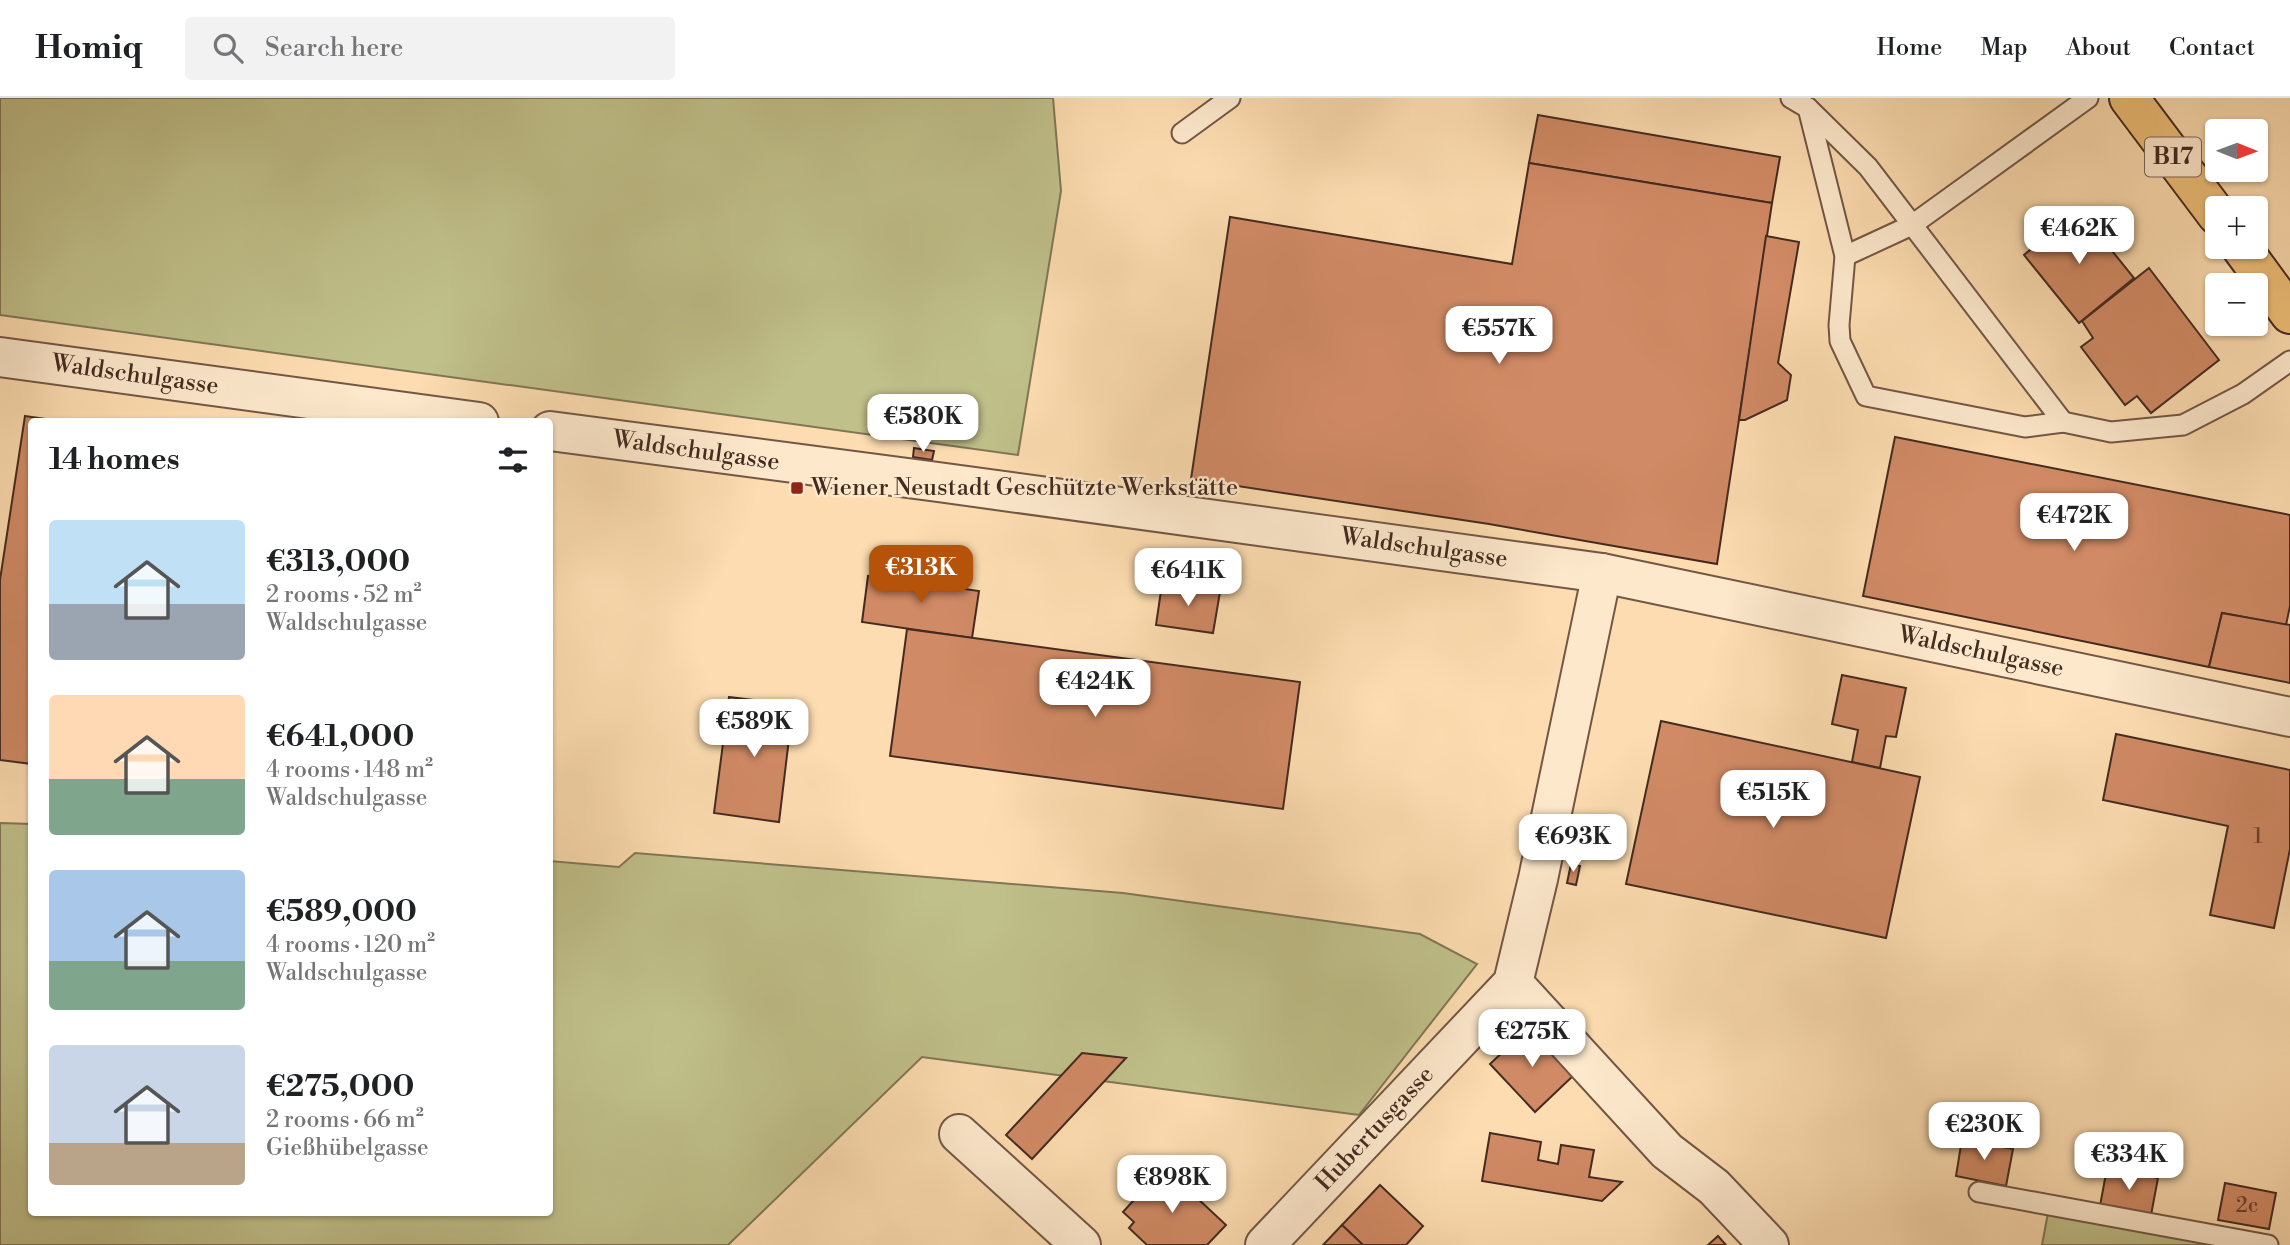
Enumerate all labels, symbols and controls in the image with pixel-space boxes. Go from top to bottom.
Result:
search box [185,17,675,80]
text: Homiq [35,28,143,69]
icon: search [209,29,247,67]
text: Search here [265,32,403,64]
text: Home [1877,33,1942,63]
text: Map [1980,33,2028,63]
text: About [2066,33,2131,63]
text: Contact [2169,33,2255,63]
north arrow [2205,119,2268,182]
map controls [2205,119,2268,336]
road number: B17 [2145,138,2201,176]
button: + [2205,196,2268,259]
pin: €462K [2030,206,2128,266]
text: €462K [2040,215,2118,243]
button: − [2205,273,2268,336]
pin: €557K [1450,306,1548,366]
text: €557K [1462,315,1536,343]
street label: Waldschulgasse [49,348,220,402]
pin: €580K [874,394,972,454]
text: €580K [883,403,963,431]
street label: Waldschulgasse [610,424,781,478]
text: 14 homes [49,441,180,479]
icon: filters [494,441,532,479]
place label: Wiener Neustadt Geschützte Werkstätte [810,473,1238,503]
marker: Wiener Neustadt Geschützte Werkstätte [789,480,805,496]
pin: €472K [2025,494,2123,553]
text: €472K [2036,502,2112,530]
street label: Waldschulgasse [1338,521,1509,575]
text: €313,000 [266,543,410,581]
pin: €313K [872,546,970,605]
icon: home [105,548,189,632]
pin: €641K [1139,548,1237,608]
text: €313K [885,554,957,582]
text: €641K [1151,557,1225,585]
text: 2 rooms · 52 m² [266,581,422,609]
text: Waldschulgasse [266,609,427,637]
street label: Waldschulgasse [1895,620,2066,684]
pin: €424K [1046,660,1144,719]
text: €424K [1055,668,1135,696]
pin: €589K [705,700,803,759]
text: €589K [715,708,793,736]
text: €641,000 [266,718,414,756]
icon: home [105,723,189,807]
text: 4 rooms · 148 m² [266,756,433,784]
pin: €515K [1724,770,1822,830]
text: €515K [1736,779,1810,807]
text: Waldschulgasse [266,784,427,812]
pin: €693K [1524,814,1622,874]
text: €693K [1535,823,1611,851]
house number: 1 [2253,824,2263,850]
text: €589,000 [266,893,417,931]
icon: home [105,898,189,982]
text: 4 rooms · 120 m² [266,931,435,959]
text: Waldschulgasse [266,959,427,987]
pin: €275K [1483,1010,1581,1069]
text: €275K [1494,1018,1570,1046]
street label: Hubertusgasse [1309,1060,1441,1198]
text: €275,000 [266,1068,414,1106]
icon: home [105,1073,189,1157]
pin: €230K [1935,1102,2033,1162]
text: 2 rooms · 66 m² [266,1106,424,1134]
text: €230K [1945,1111,2023,1139]
pin: €334K [2080,1132,2178,1192]
text: Gießhübelgasse [266,1134,429,1162]
text: €334K [2090,1141,2168,1169]
pin: €898K [1123,1156,1221,1215]
text: €898K [1133,1164,1211,1192]
house number: 2c [2236,1193,2258,1219]

